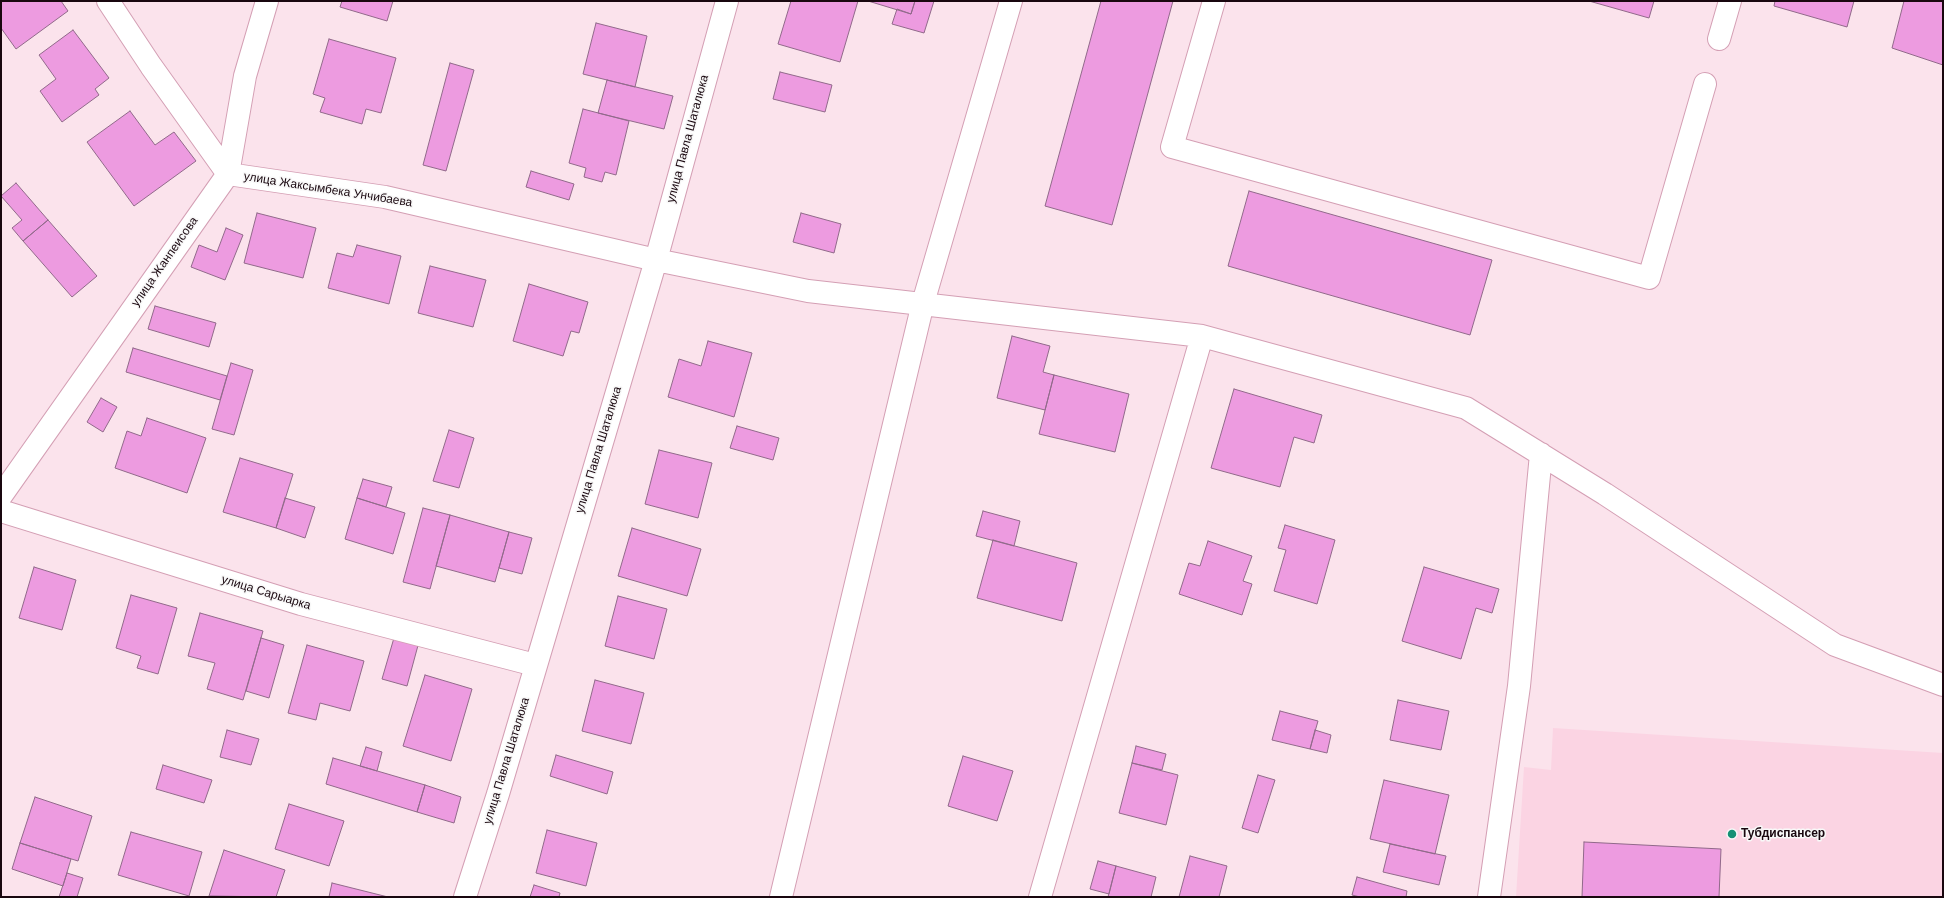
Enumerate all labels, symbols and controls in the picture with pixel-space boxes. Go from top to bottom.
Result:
street label: улица Павла Шаталюка [664,73,712,205]
street label: улица Жаксымбека Унчибаева [243,170,413,210]
street label: улица Жанпеисова [129,214,201,310]
street label: улица Павла Шаталюка [573,385,625,515]
street label: улица Сарыарка [220,573,312,613]
street label: улица Павла Шаталюка [481,696,533,826]
place label: Тубдиспансер [1741,827,1825,841]
marker: Тубдиспансер [1726,828,1738,840]

